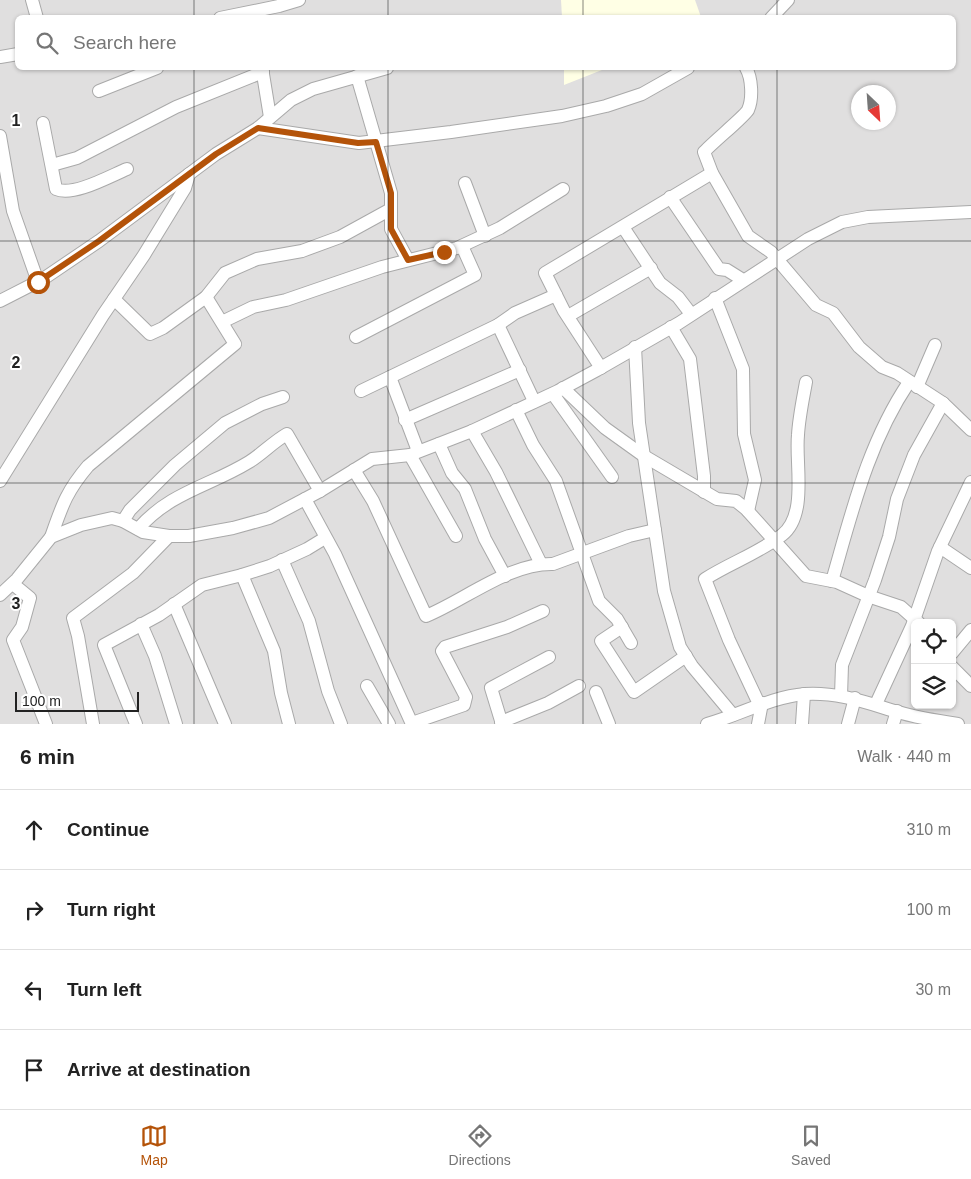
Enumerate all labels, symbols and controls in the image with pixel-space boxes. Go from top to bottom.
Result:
search box [15,15,956,70]
icon: search [33,29,61,57]
text: Search here [73,32,177,53]
north arrow [851,85,896,130]
text: 1 [12,112,21,129]
route end [433,241,456,264]
route start [27,271,50,294]
text: 2 [12,354,21,371]
text: 3 [12,595,21,612]
map controls [911,619,956,709]
button: locate [911,619,956,664]
button: layers [911,664,956,709]
scale bar [15,689,139,712]
text: 100 m [22,693,61,709]
text: 6 min [20,745,75,768]
text: Walk · 440 m [857,748,951,765]
icon: ahead [20,816,48,844]
text: Continue [67,819,149,840]
text: 310 m [907,821,951,838]
icon: right [20,896,48,924]
text: Turn right [67,899,155,920]
text: 100 m [907,901,951,918]
icon: left [20,976,48,1004]
text: Turn left [67,979,142,1000]
text: 30 m [915,981,951,998]
icon: arrive [20,1056,48,1084]
text: Arrive at destination [67,1059,251,1080]
tab: Map [140,1122,168,1168]
tab: Directions [449,1122,511,1168]
tab: Saved [791,1122,831,1168]

